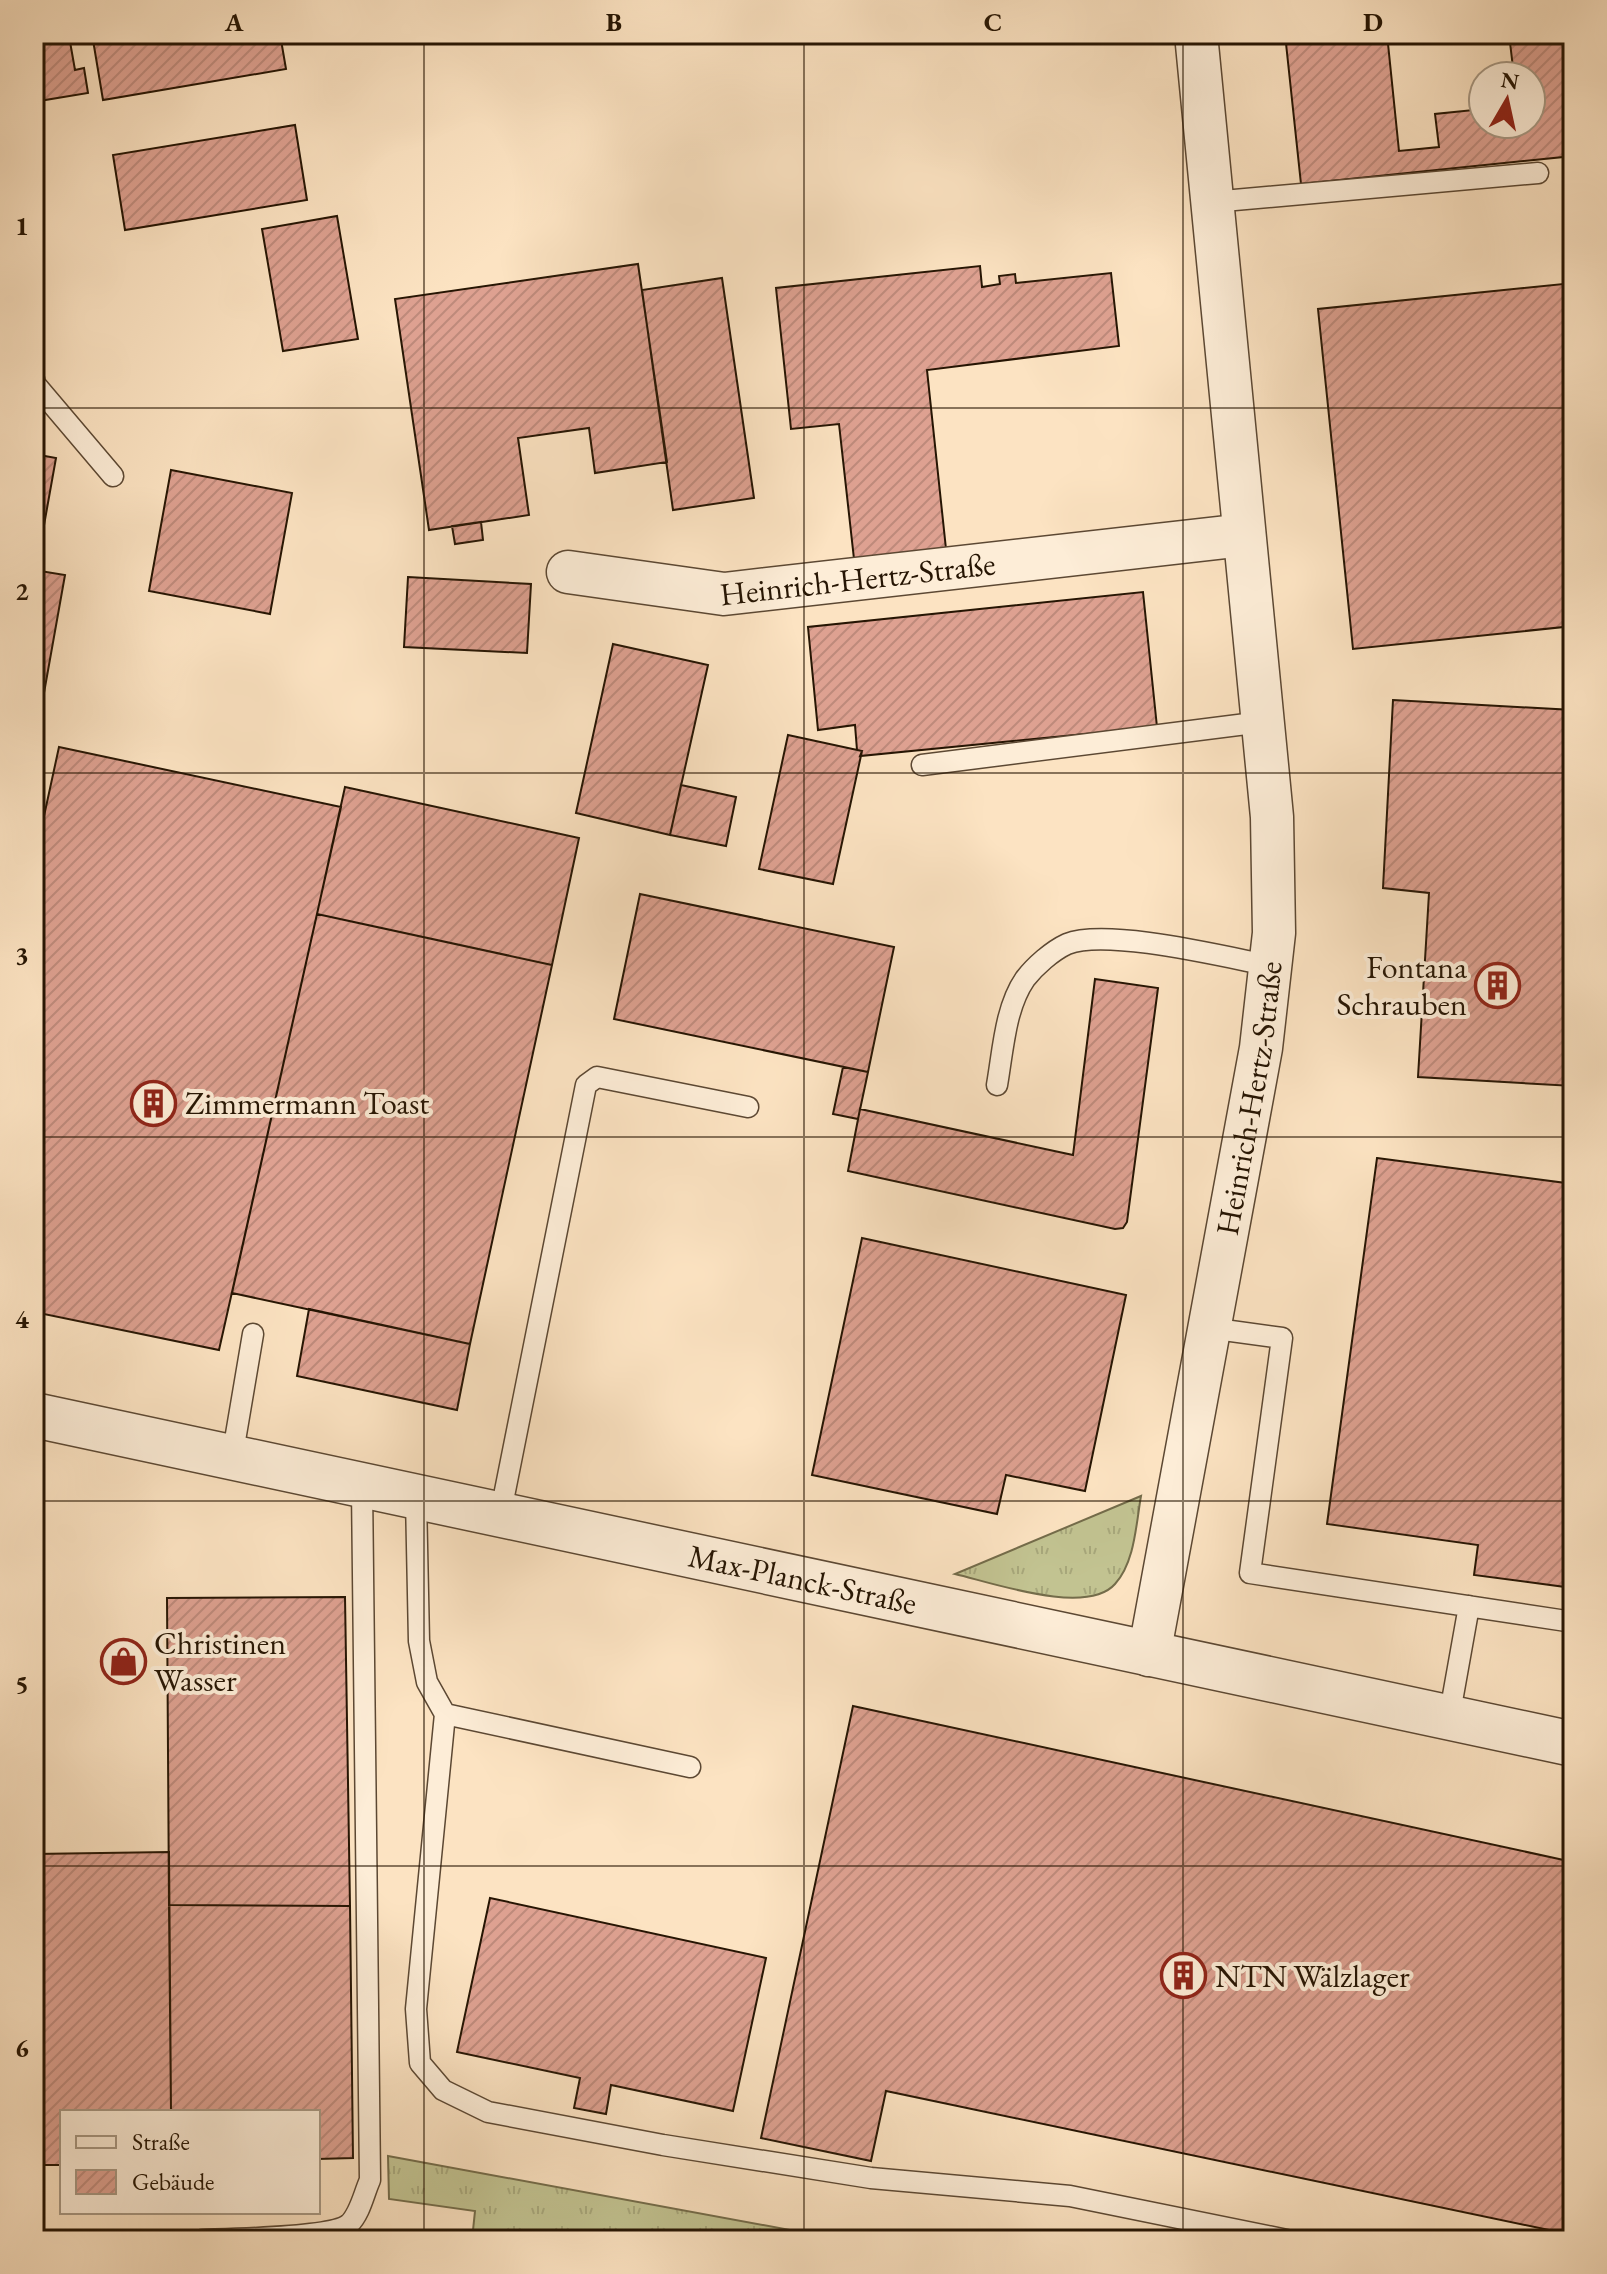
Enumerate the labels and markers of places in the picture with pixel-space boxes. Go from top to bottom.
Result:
place label: Fontana Schrauben [1336,946,1467,1025]
building icon: Fontana Schrauben [1474,961,1522,1009]
building icon: Zimmermann Toast [130,1079,178,1127]
place label: Zimmermann Toast [185,1082,429,1124]
place label: Christinen Wasser [154,1622,286,1701]
shop icon: Christinen Wasser [99,1637,147,1685]
building icon: NTN Wälzlager [1160,1952,1208,2000]
place label: NTN Wälzlager [1215,1955,1410,1997]

